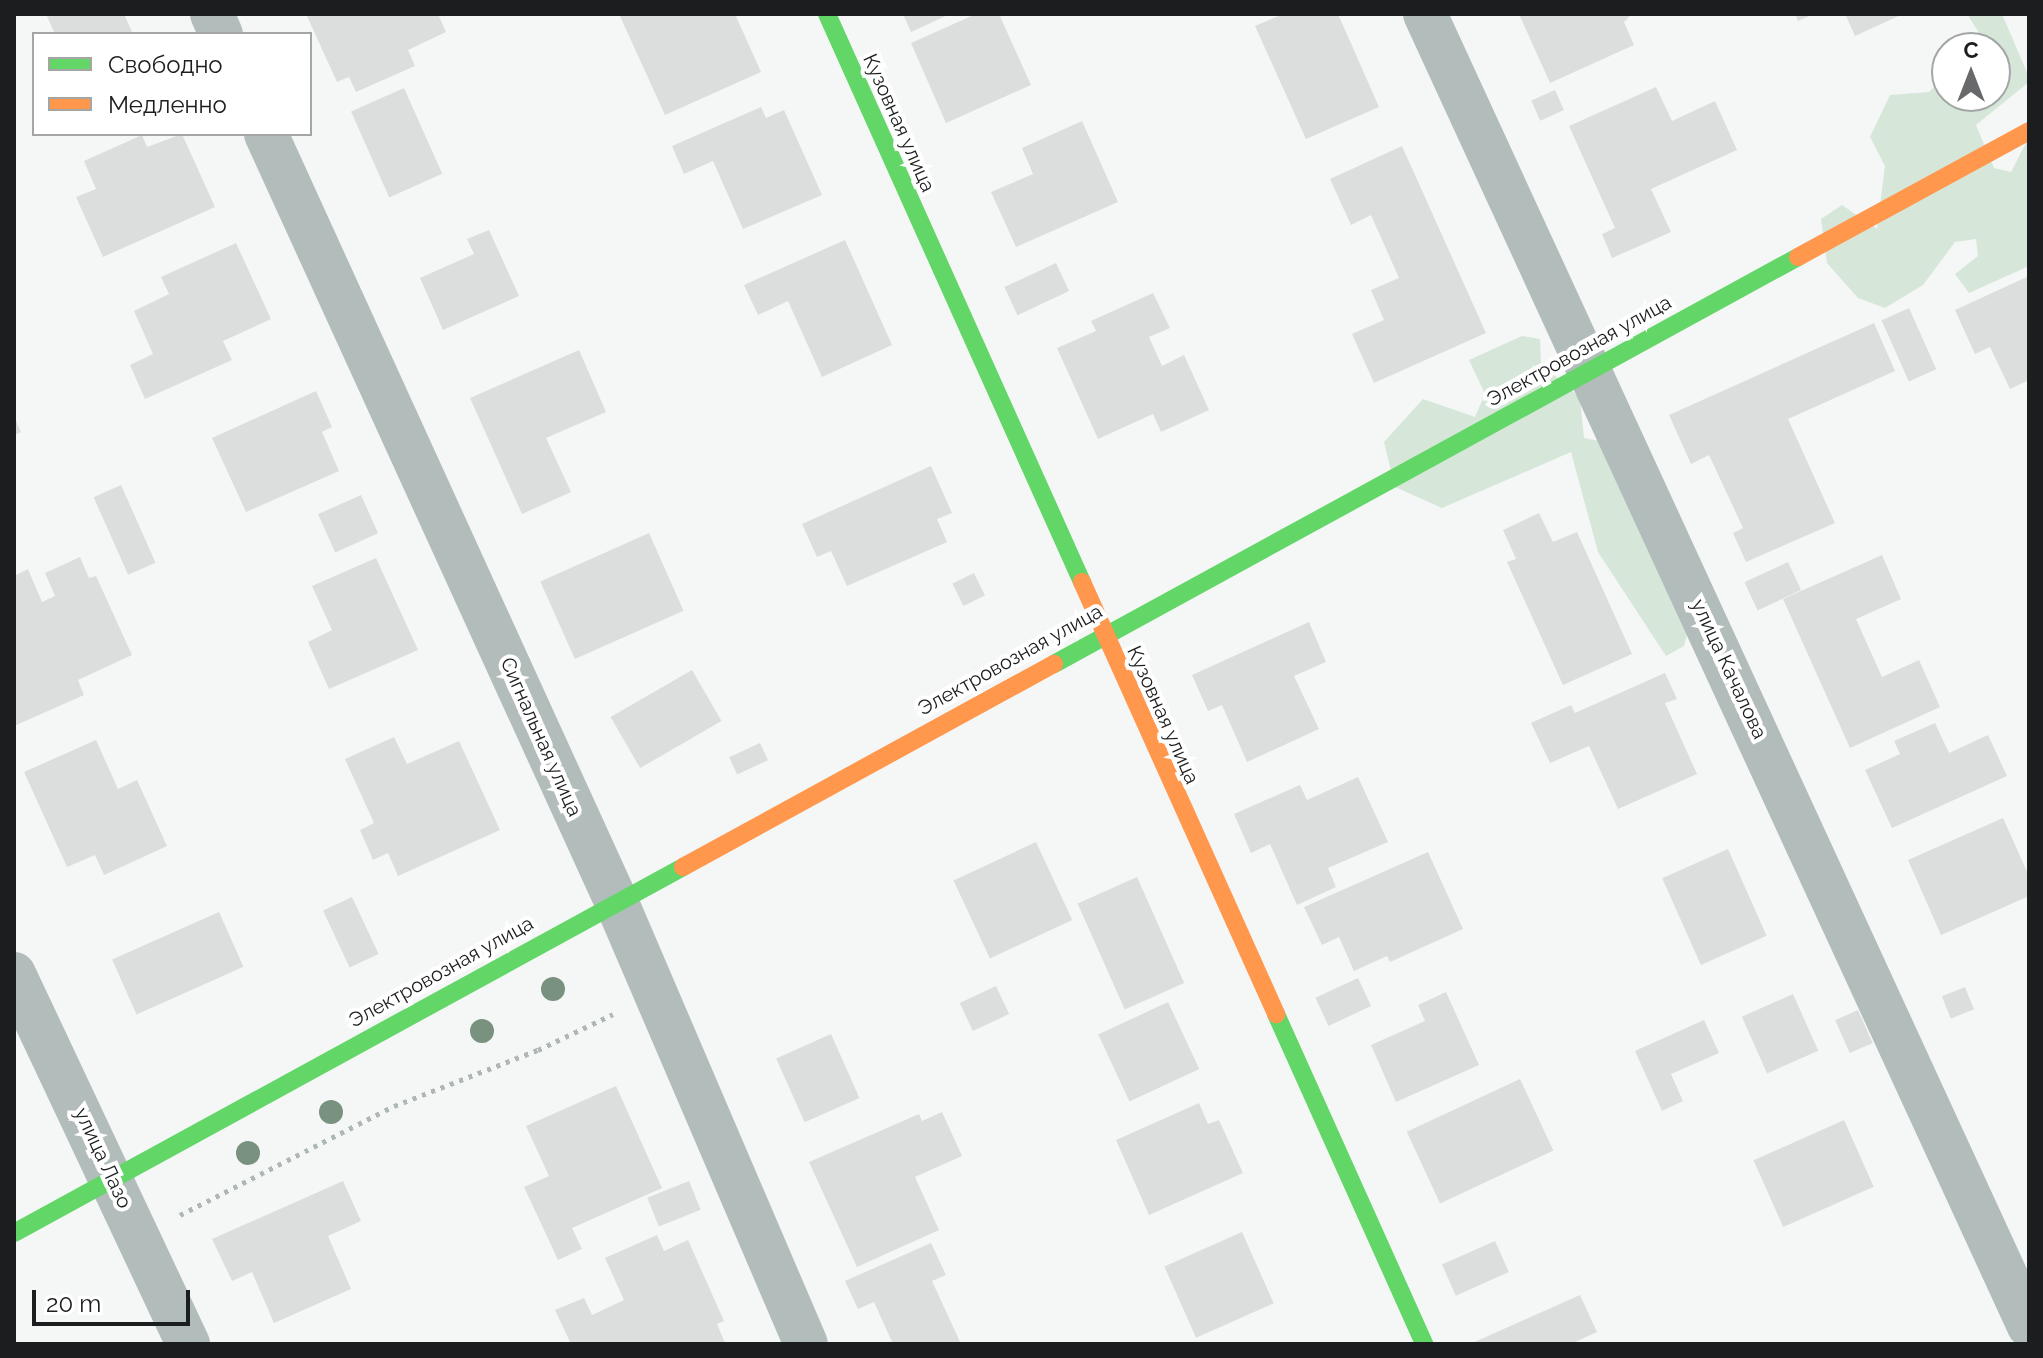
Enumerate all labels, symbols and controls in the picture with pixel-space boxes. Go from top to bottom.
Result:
legend [32,32,312,136]
north arrow [1931,32,2011,112]
text: С [1963,37,1979,63]
text: Свободно [108,50,223,79]
street label: Кузовная улица [858,50,940,196]
text: Медленно [108,90,227,119]
street label: Электровозная улица [1482,290,1676,412]
street label: улица Качалова [1686,595,1772,743]
street label: Электровозная улица [913,599,1107,721]
street label: Кузовная улица [1122,642,1204,788]
street label: Сигнальная улица [495,654,587,820]
street label: Электровозная улица [344,911,538,1033]
street label: улица Лазо [69,1104,137,1212]
scale bar [36,1274,194,1324]
text: 20 m [46,1289,101,1318]

